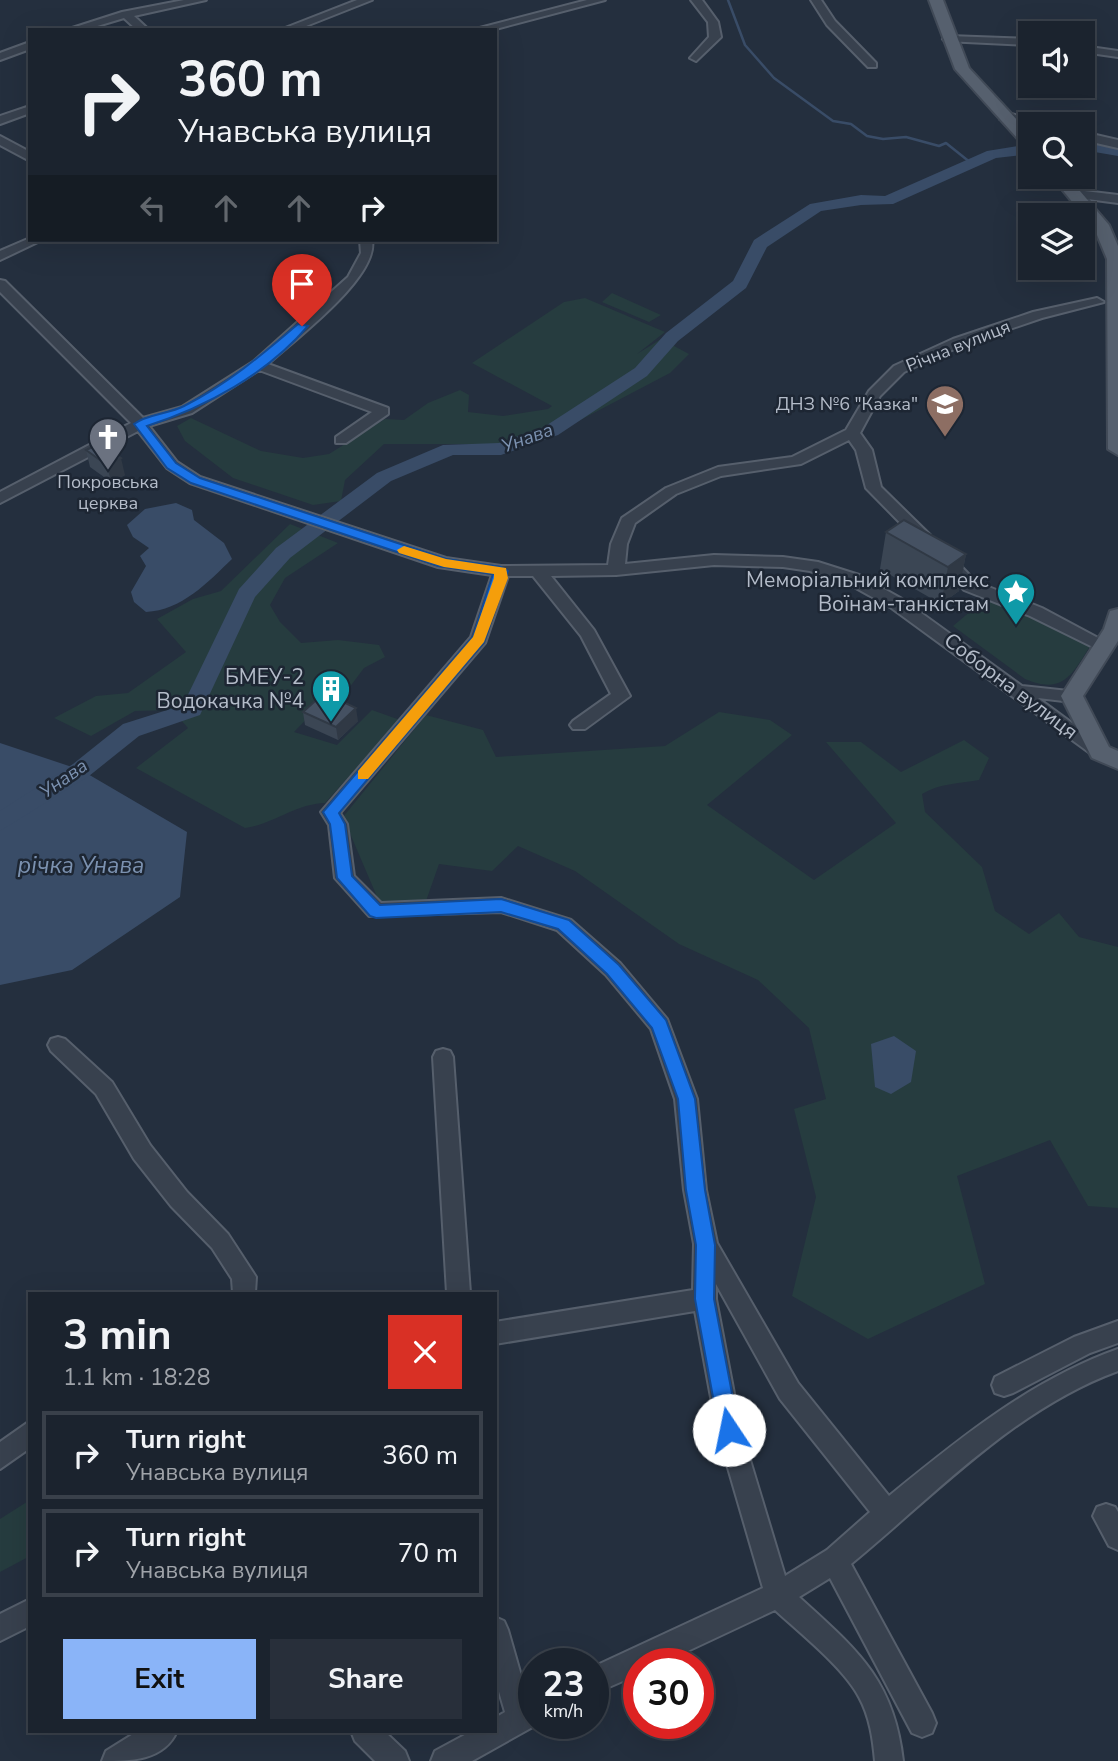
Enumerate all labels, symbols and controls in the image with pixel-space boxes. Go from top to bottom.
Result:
map controls [1018,21,1095,280]
button: sound [1018,21,1095,98]
text: 360 m [178,46,322,113]
icon: right [63,56,154,147]
text: Унавська вулиця [178,110,432,153]
button: search [1018,112,1095,189]
icon: left [134,189,172,227]
icon: ahead [207,189,245,227]
icon: ahead [280,189,318,227]
icon: right [353,189,391,227]
button: layers [1018,203,1095,280]
pin [272,254,332,326]
icon: arrive [283,265,321,303]
street label: Річна вулиця [902,314,1014,378]
school or university icon: ДНЗ №6 "Казка" [924,383,966,438]
place label: ДНЗ №6 "Казка" [776,392,918,416]
church icon: Покровська церква [87,416,129,471]
water label: Унава [498,417,557,459]
place label: Покровська церква [57,470,159,515]
place label: Меморіальний комплекс Воїнам-танкістам [746,566,989,618]
place icon: Меморіальний комплекс Воїнам-танкістам [995,571,1037,626]
street label: Соборна вулиця [938,626,1084,746]
place label: БМЕУ-2 Водокачка №4 [157,663,304,715]
building icon: БМЕУ-2 Водокачка №4 [310,668,352,723]
water label: Унава [34,753,93,805]
water label: річка Унава [18,850,144,881]
text: 3 min [63,1307,172,1364]
button: close [388,1315,462,1389]
text: 1.1 km · 18:28 [63,1362,210,1393]
position arrow [692,1393,766,1467]
text: Turn right [126,1422,245,1457]
icon: right [67,1436,105,1474]
text: 360 m [382,1438,458,1473]
text: Унавська вулиця [126,1457,308,1488]
text: Turn right [126,1520,245,1555]
icon: right [67,1534,105,1572]
text: 70 m [398,1536,458,1571]
text: Унавська вулиця [126,1555,308,1586]
button: Exit [63,1639,256,1719]
button: Share [270,1639,462,1719]
speed limit sign: 30 [623,1648,714,1739]
text: 23 [542,1661,585,1708]
text: km/h [544,1699,583,1723]

